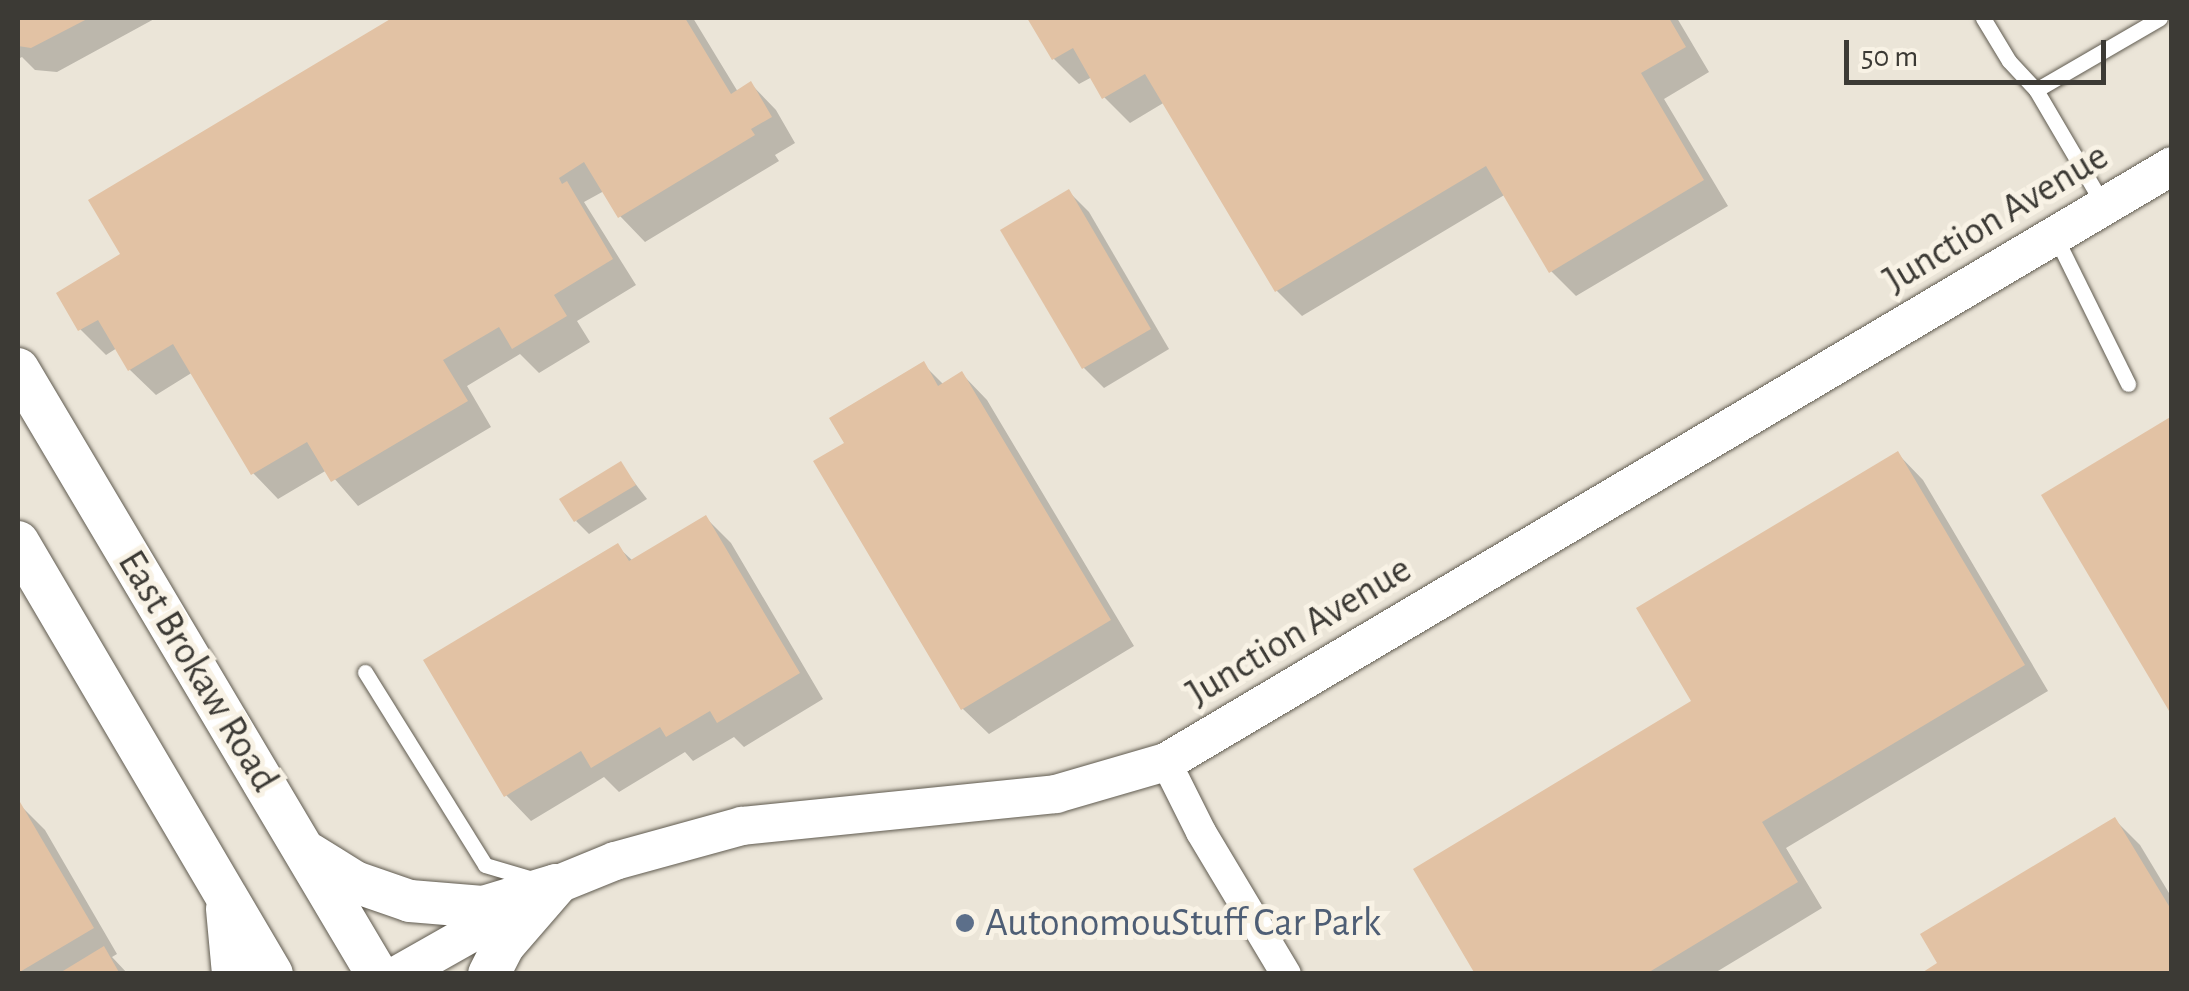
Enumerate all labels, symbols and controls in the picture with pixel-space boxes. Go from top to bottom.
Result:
scale bar [1849,20,2112,82]
text: 50 m [1861,42,1918,72]
street label: Junction Avenue [1875,132,2117,304]
street label: East Brokaw Road [107,542,289,800]
street label: Junction Avenue [1178,545,1420,717]
place label: AutonomouStuff Car Park [985,899,1381,947]
marker: AutonomouStuff Car Park [954,912,976,934]

